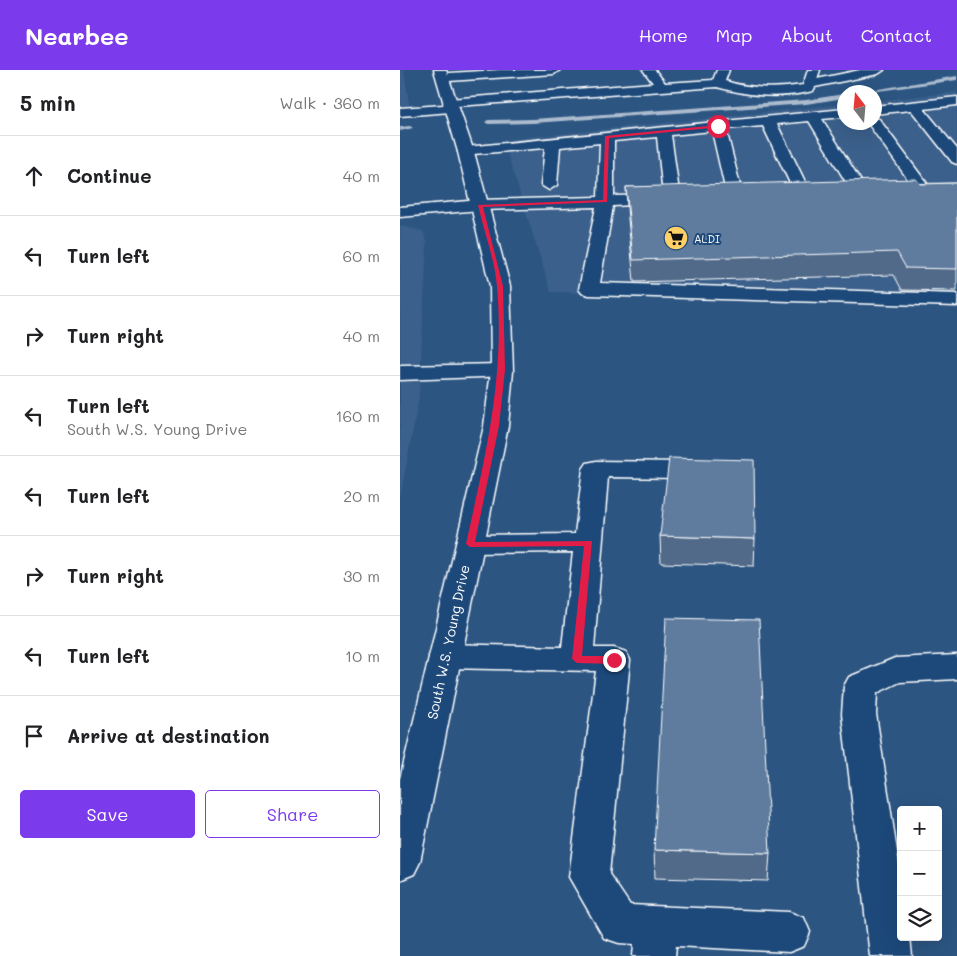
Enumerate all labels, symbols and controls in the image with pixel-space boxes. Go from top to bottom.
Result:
text: Nearbee [25,20,129,51]
text: Home [639,23,688,47]
text: Map [716,23,752,47]
text: About [780,23,833,47]
text: Contact [861,23,932,47]
north arrow [837,85,882,130]
text: 5 min [20,89,76,116]
text: Walk · 360 m [279,92,380,113]
route start [707,115,730,138]
icon: ahead [20,162,48,190]
text: Continue [67,163,152,188]
text: 40 m [343,165,380,186]
supermarket icon: ALDI [663,225,689,251]
place label: ALDI [694,231,720,246]
icon: left [20,242,48,270]
text: Turn left [67,243,150,268]
text: 60 m [343,245,380,266]
icon: right [20,322,48,350]
text: Turn right [67,323,164,348]
text: 40 m [343,325,380,346]
text: Turn left [67,393,150,418]
icon: left [20,402,48,430]
text: 160 m [335,405,380,426]
text: South W.S. Young Drive [67,418,247,439]
icon: left [20,482,48,510]
text: Turn left [67,483,150,508]
text: 20 m [343,485,380,506]
icon: right [20,562,48,590]
text: Turn right [67,563,164,588]
street label: South W.S. Young Drive [422,563,474,721]
text: 30 m [343,565,380,586]
icon: left [20,642,48,670]
text: Turn left [67,643,150,668]
text: 10 m [345,645,380,666]
route end [603,649,626,672]
icon: arrive [20,722,48,750]
text: Arrive at destination [67,723,270,748]
button: Save [20,790,195,838]
button: Share [205,790,380,838]
map controls [897,806,942,941]
button: + [897,806,942,851]
button: − [897,851,942,896]
button: layers [897,896,942,941]

